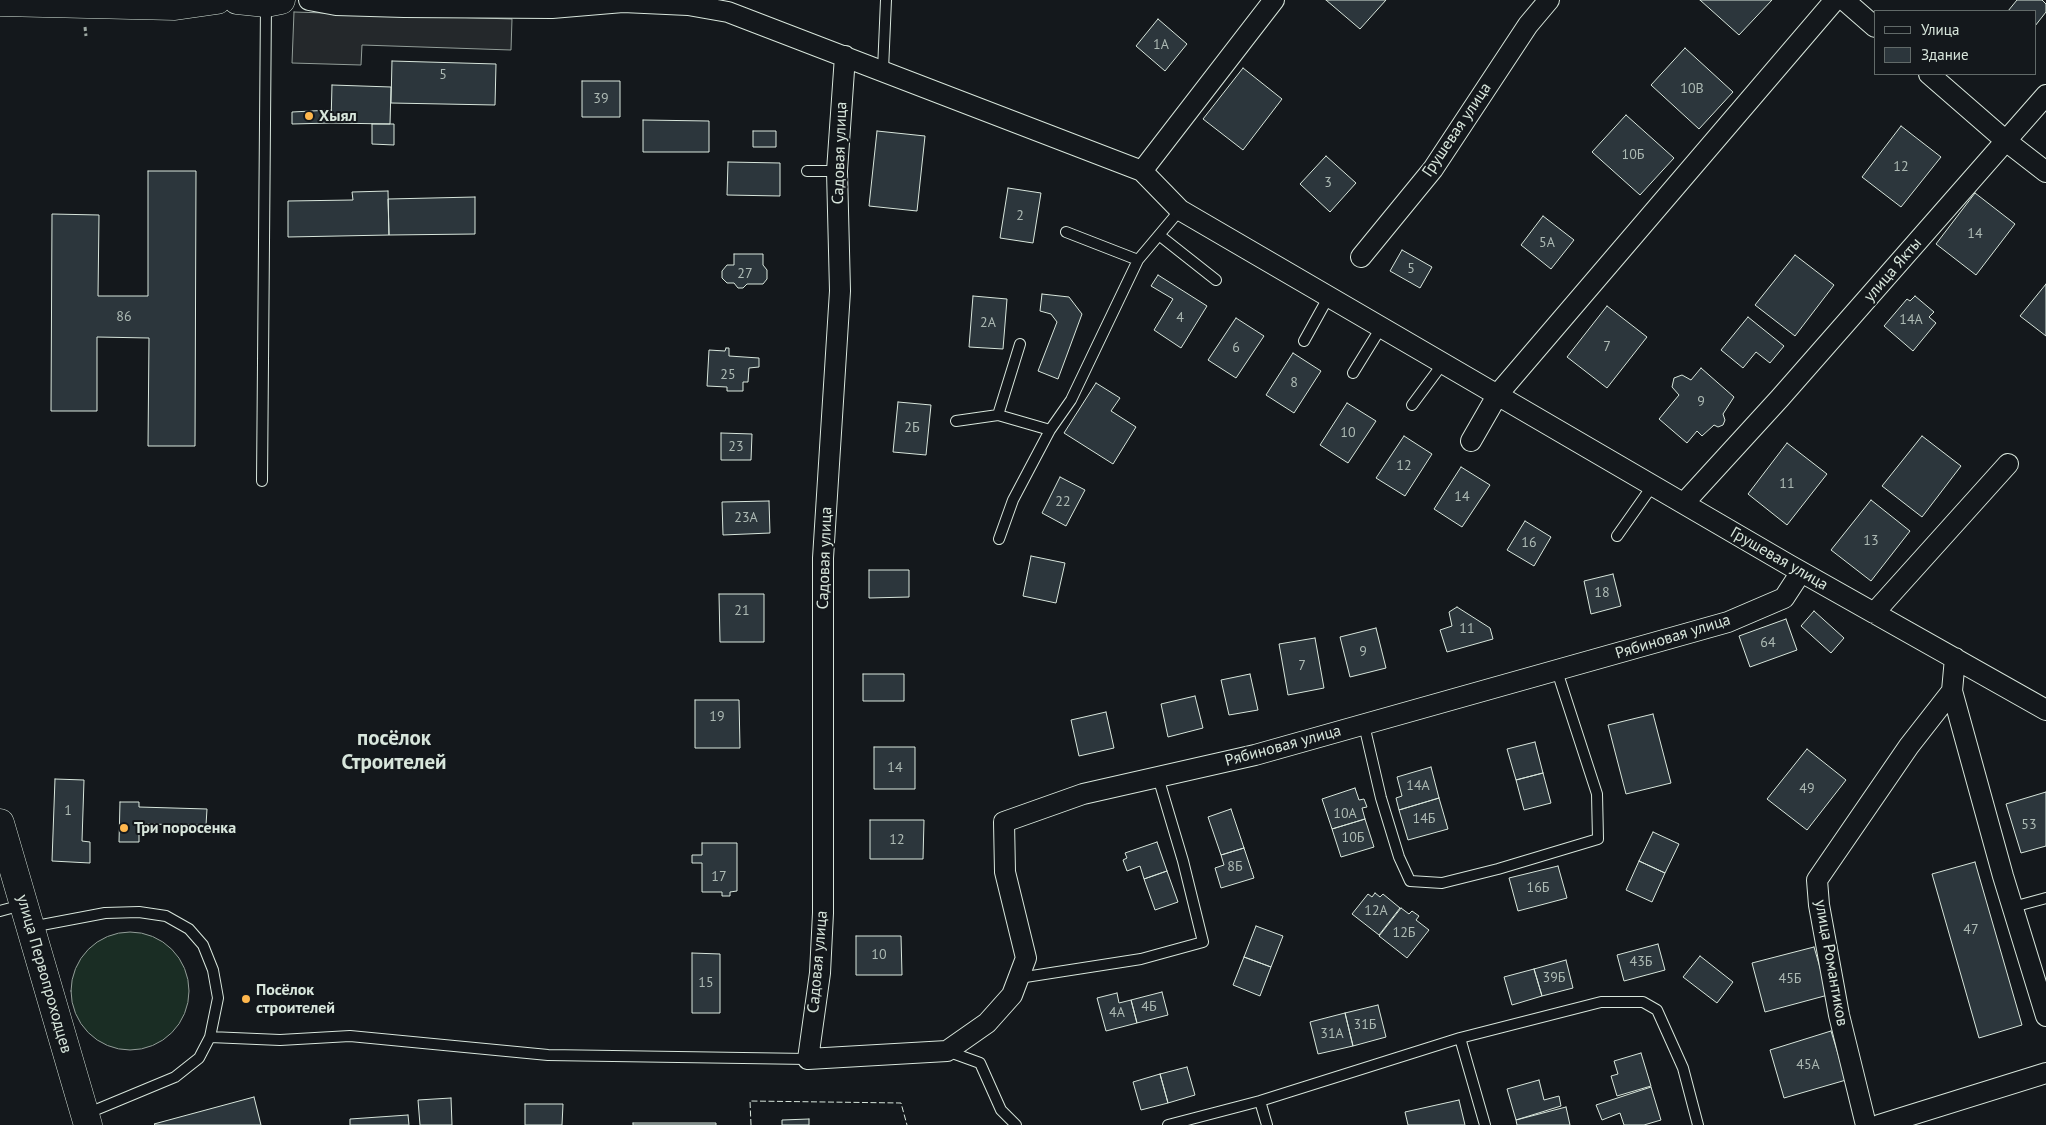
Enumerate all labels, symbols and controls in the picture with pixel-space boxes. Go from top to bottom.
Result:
legend [1874,10,2036,75]
text: Улица [1921,20,1959,39]
house number: 1А [1153,37,1169,53]
text: Здание [1921,45,1969,64]
house number: 5 [439,67,447,83]
street label: Грушевая улица [1418,79,1496,181]
house number: 10В [1680,81,1704,97]
house number: 39 [593,91,609,107]
street label: Садовая улица [829,101,851,205]
place label: Хыял [319,106,357,126]
marker: Хыял [303,110,315,122]
house number: 10Б [1622,147,1644,163]
house number: 12 [1893,159,1909,175]
house number: 3 [1324,175,1332,191]
house number: 2 [1016,208,1024,224]
house number: 14 [1967,226,1983,242]
street label: улица Якты [1860,234,1926,306]
house number: 5А [1539,235,1555,251]
house number: 5 [1407,261,1415,277]
house number: 27 [737,266,753,282]
house number: 86 [116,309,132,325]
house number: 4 [1176,310,1184,326]
house number: 14А [1899,312,1923,328]
house number: 2А [980,315,996,331]
house number: 7 [1603,339,1611,355]
house number: 6 [1232,340,1240,356]
house number: 25 [720,367,736,383]
house number: 8 [1290,375,1298,391]
house number: 9 [1697,394,1705,410]
house number: 2Б [904,420,920,436]
house number: 10 [1340,425,1356,441]
house number: 23 [728,439,744,455]
house number: 12 [1396,458,1412,474]
house number: 11 [1779,476,1795,492]
house number: 14 [1454,489,1470,505]
house number: 22 [1055,494,1071,510]
street label: Садовая улица [814,506,836,610]
house number: 23А [734,510,758,526]
street label: Грушевая улица [1727,523,1831,595]
house number: 13 [1863,533,1879,549]
house number: 16 [1521,535,1537,551]
house number: 18 [1594,585,1610,601]
house number: 21 [734,603,750,619]
street label: Рябиновая улица [1613,610,1733,664]
house number: 11 [1459,621,1475,637]
house number: 64 [1760,635,1776,651]
house number: 9 [1359,644,1367,660]
house number: 7 [1298,658,1306,674]
house number: 19 [709,709,725,725]
street label: Рябиновая улица [1223,721,1343,771]
district label: посёлок Строителей [341,726,447,776]
house number: 14 [887,760,903,776]
house number: 14А [1406,778,1430,794]
house number: 49 [1799,781,1815,797]
house number: 1 [64,803,72,819]
house number: 10А [1333,806,1357,822]
house number: 14Б [1413,811,1435,827]
house number: 53 [2021,817,2037,833]
place label: Три поросенка [134,818,236,838]
marker: Три поросенка [118,822,130,834]
house number: 10Б [1342,830,1364,846]
house number: 12 [889,832,905,848]
house number: 8Б [1227,859,1243,875]
house number: 17 [711,869,727,885]
house number: 16Б [1527,880,1549,896]
street label: улица Первопроходцев [12,892,76,1056]
street label: улица Романтиков [1810,898,1852,1028]
house number: 12А [1364,903,1388,919]
street label: Садовая улица [804,910,832,1014]
house number: 47 [1963,922,1979,938]
house number: 12Б [1393,925,1415,941]
house number: 10 [871,947,887,963]
house number: 43Б [1630,954,1652,970]
house number: 39Б [1543,970,1565,986]
house number: 45Б [1779,971,1801,987]
house number: 15 [698,975,714,991]
place label: Посёлок строителей [256,980,335,1018]
marker: Посёлок строителей [240,993,252,1005]
house number: 4Б [1141,999,1157,1015]
house number: 4А [1109,1005,1125,1021]
house number: 31Б [1354,1017,1376,1033]
house number: 31A [1320,1026,1344,1042]
house number: 45А [1796,1057,1820,1073]

